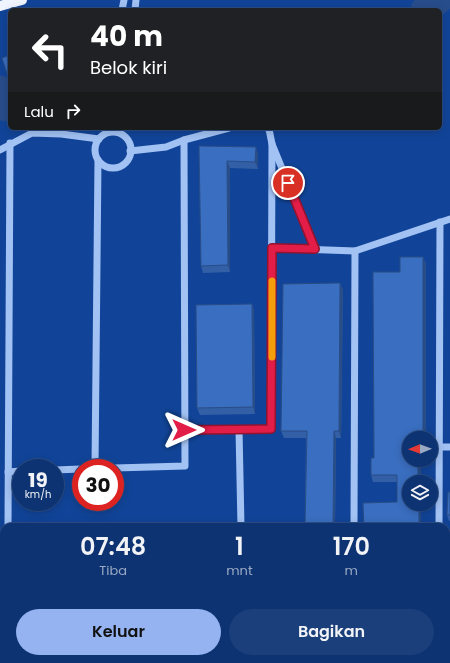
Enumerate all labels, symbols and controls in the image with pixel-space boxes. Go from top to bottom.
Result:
text: 40 m [90,17,163,56]
icon: left [24,24,76,76]
text: Belok kiri [90,55,167,80]
icon: right [62,100,84,122]
text: Lalu [24,101,54,122]
pin [271,166,305,200]
icon: arrive [277,172,299,194]
position arrow [163,409,205,451]
north arrow [402,431,438,467]
map controls [402,431,438,511]
speed limit sign: 30 [72,459,124,511]
text: 19 [28,466,48,494]
button: layers [402,475,438,511]
text: km/h [25,487,51,502]
text: 07:48 [80,530,146,563]
text: 1 [235,530,244,563]
text: 170 [333,530,370,563]
text: Tiba [99,561,127,580]
text: mnt [226,561,253,580]
text: m [345,561,358,580]
button: Keluar [16,609,221,655]
button: Bagikan [229,609,434,655]

